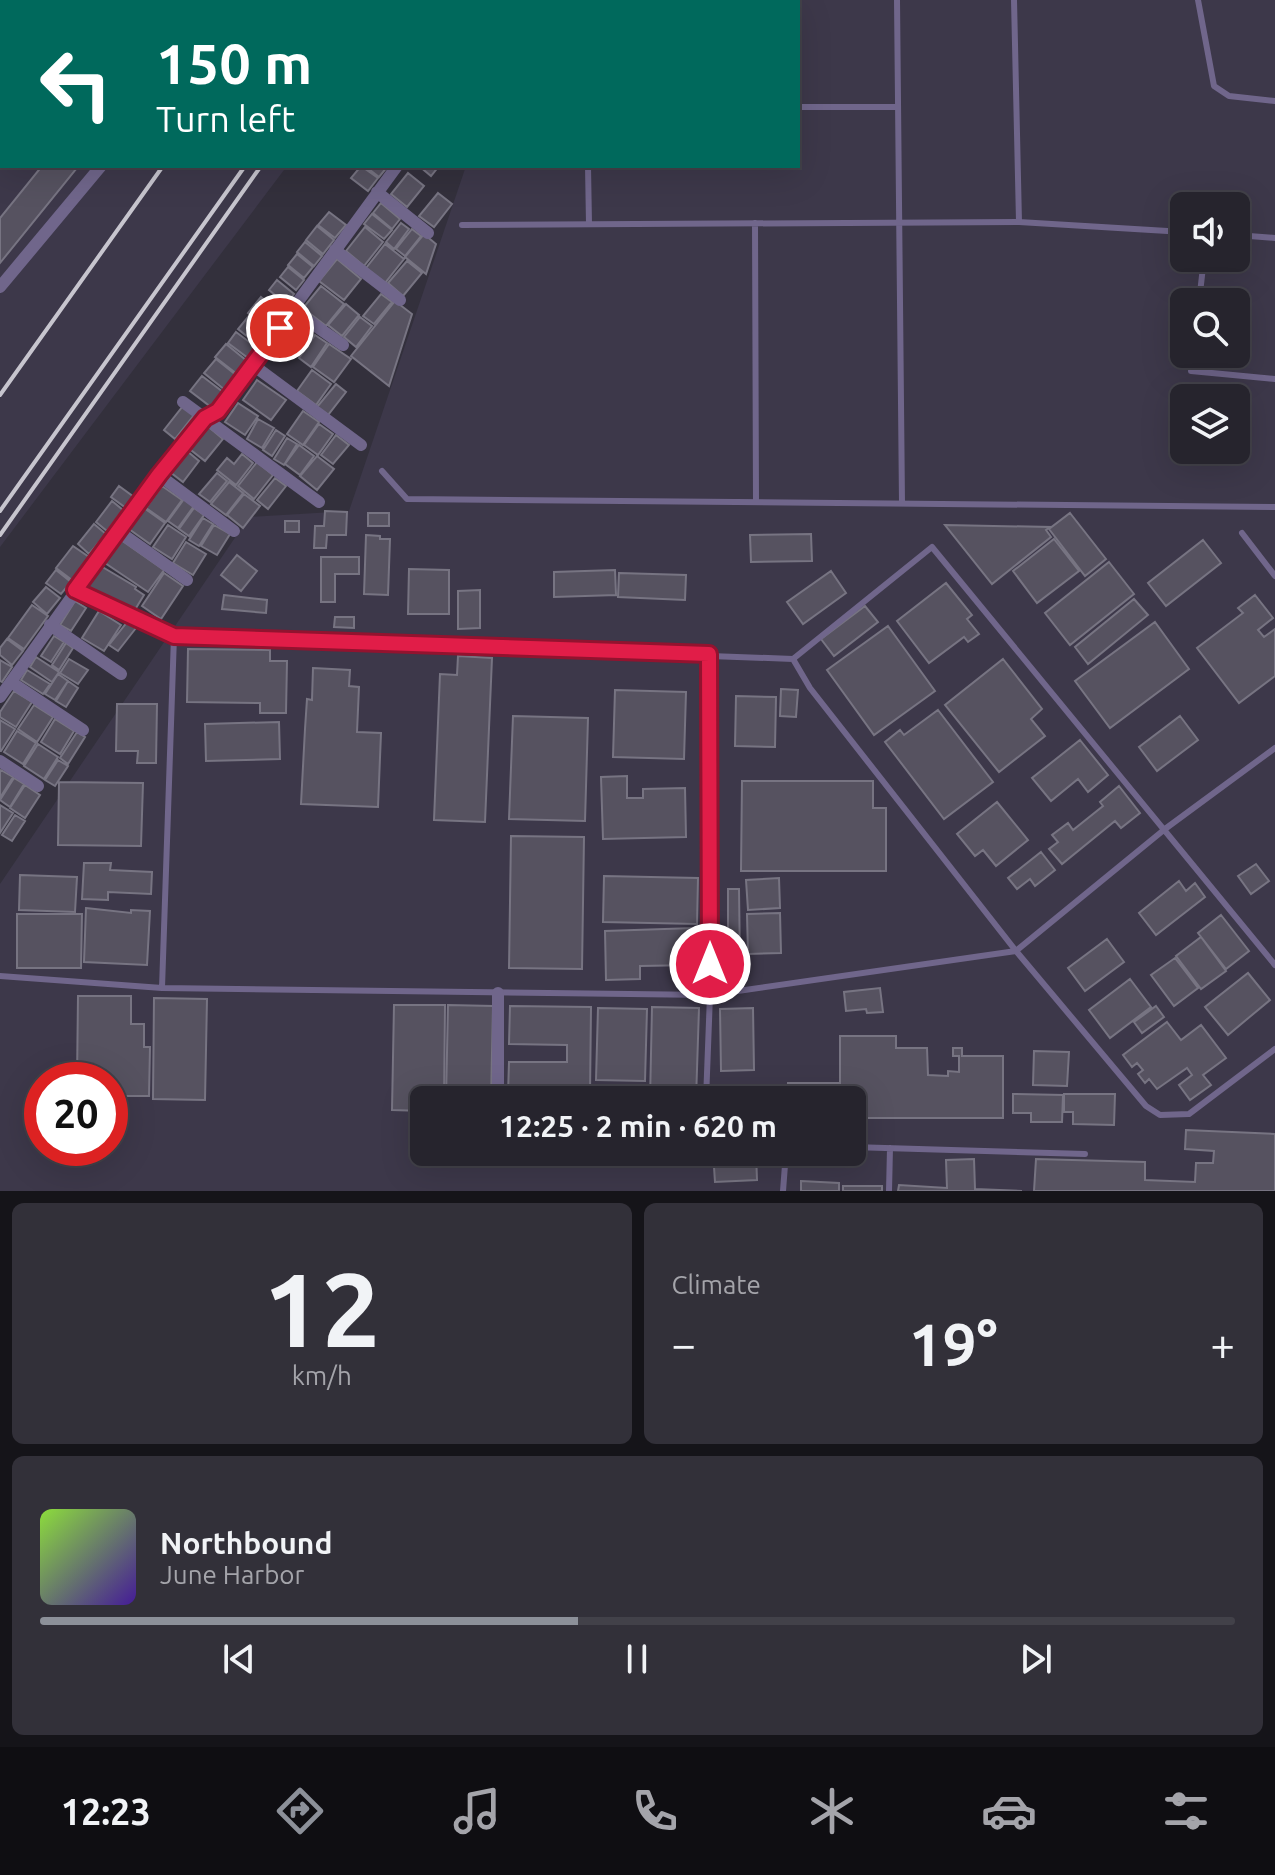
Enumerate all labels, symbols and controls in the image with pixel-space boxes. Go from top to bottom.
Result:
icon: left [24,32,128,136]
text: 150 m [156,32,312,95]
text: Turn left [156,98,295,139]
map controls [1170,192,1250,464]
button: sound [1170,192,1250,272]
button: search [1170,288,1250,368]
pin [246,294,314,362]
icon: arrive [258,306,302,350]
button: layers [1170,384,1250,464]
position arrow [668,922,752,1006]
speed limit sign: 20 [24,1062,128,1166]
text: 12:25 · 2 min · 620 m [499,1109,777,1143]
text: 12 [263,1250,380,1367]
text: Climate [672,1270,761,1299]
text: 19° [909,1310,998,1377]
text: − [672,1319,696,1368]
text: + [1210,1319,1235,1368]
text: km/h [292,1361,352,1390]
text: Northbound [160,1526,332,1560]
text: June Harbor [160,1560,304,1589]
icon: previous [217,1637,261,1681]
icon: pause [615,1637,659,1681]
icon: next [1014,1637,1058,1681]
icon: directions [272,1783,328,1839]
icon: music [449,1783,505,1839]
icon: phone [627,1783,683,1839]
icon: climate [804,1783,860,1839]
icon: car [981,1783,1037,1839]
icon: filters [1158,1783,1214,1839]
text: 12:23 [61,1791,151,1832]

